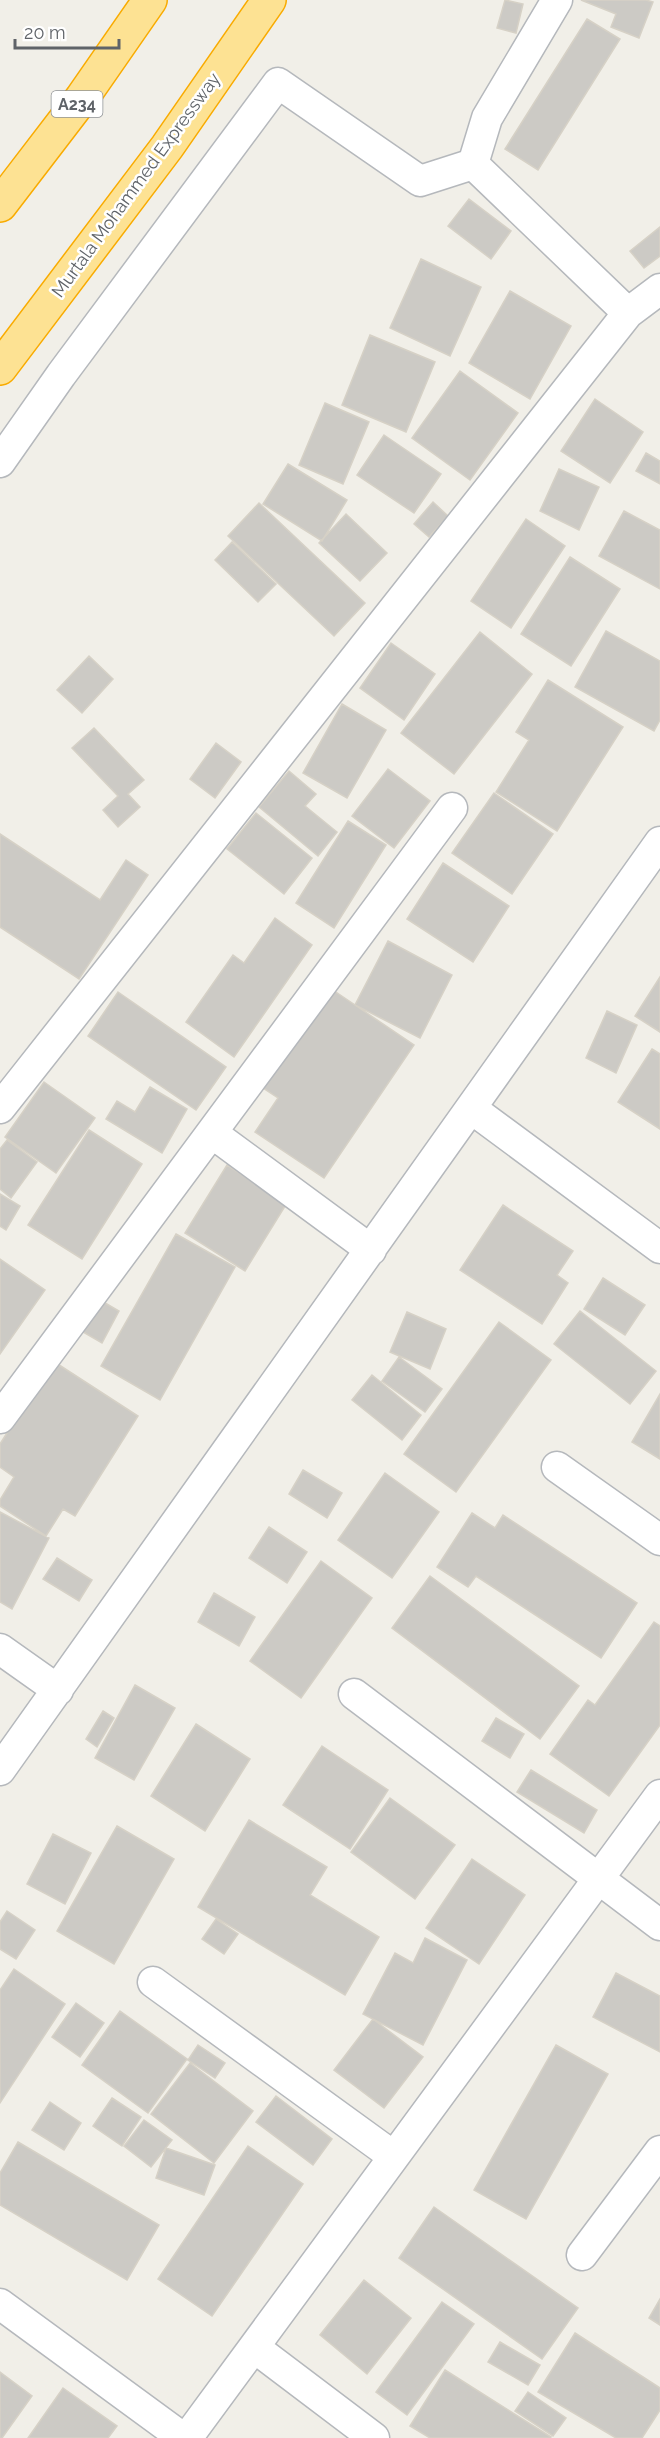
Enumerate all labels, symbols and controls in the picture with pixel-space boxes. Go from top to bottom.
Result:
scale bar [15,12,118,50]
text: 20 m [24,22,66,43]
street label: Murtala Mohammed Expressway [47,68,224,301]
road number: A234 [52,91,103,117]

